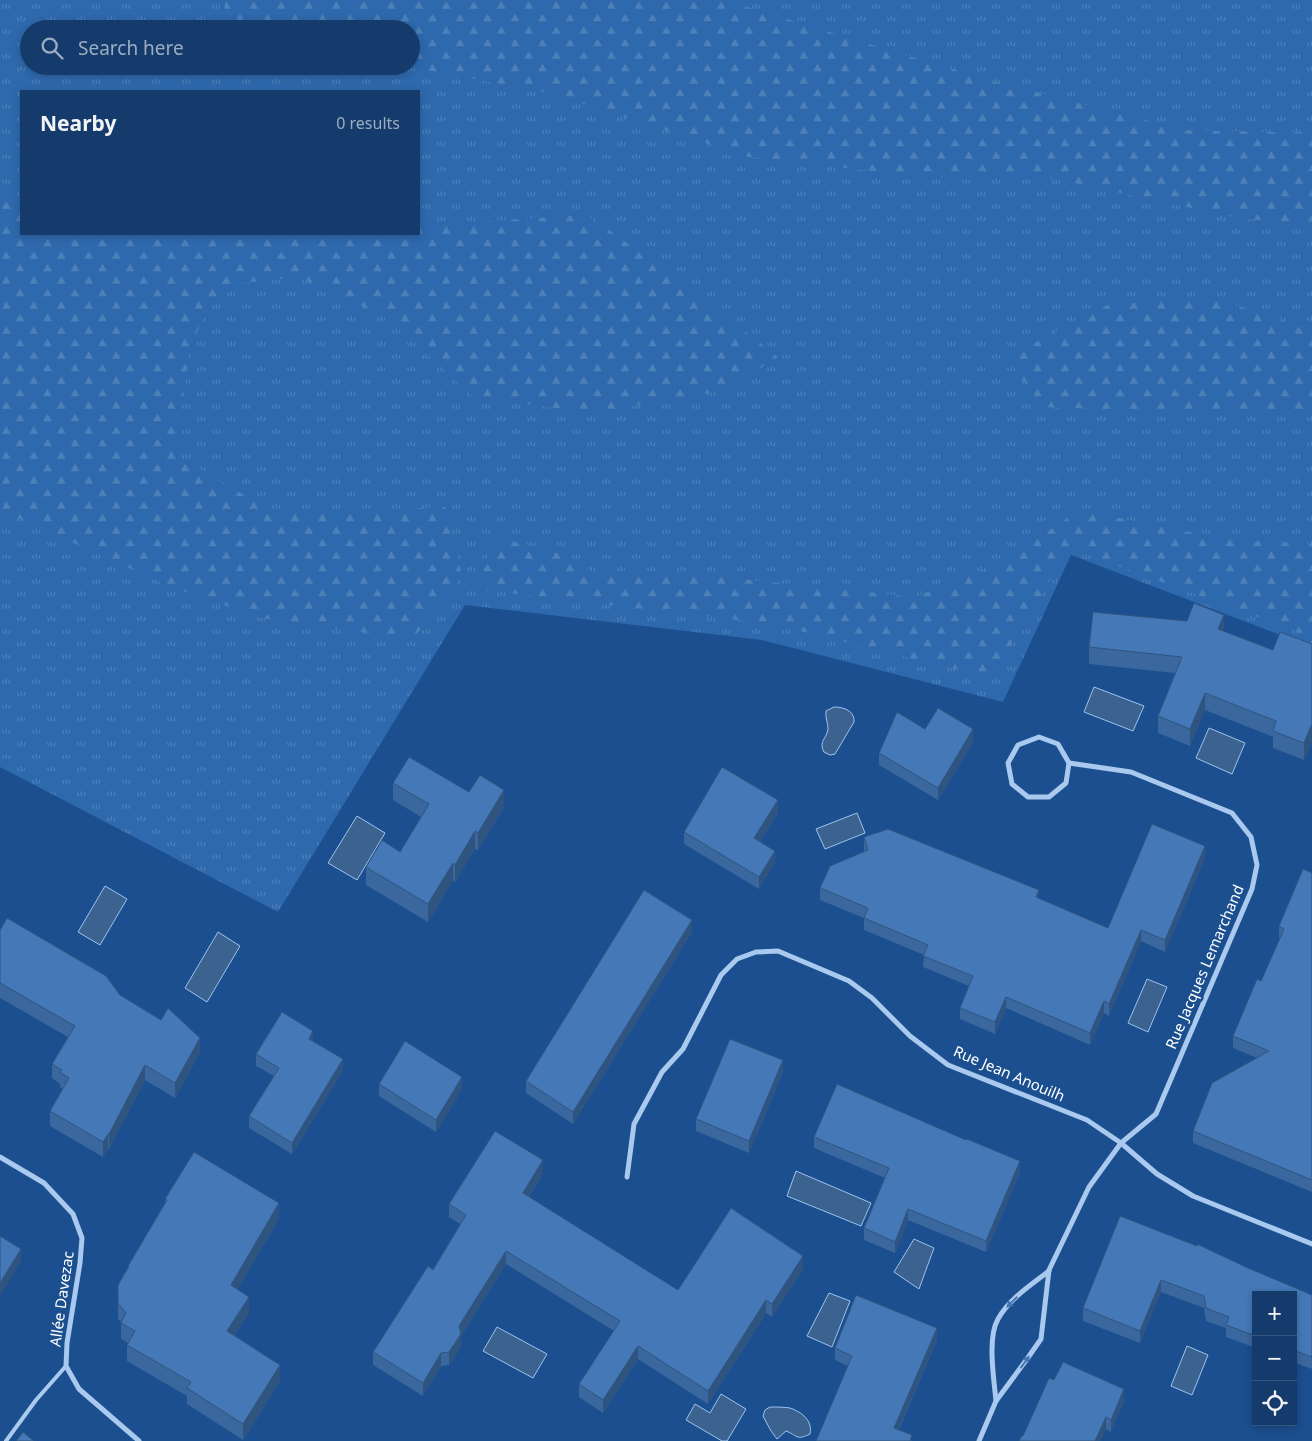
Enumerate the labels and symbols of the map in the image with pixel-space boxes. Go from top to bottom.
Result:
street label: Rue Jacques Lemarchand [1160,881,1248,1052]
street label: Rue Jean Anouilh [951,1041,1068,1106]
street label: Allée Davezac [44,1250,78,1348]
one-way arrow [1006,1296,1018,1308]
one-way arrow [1020,1355,1030,1369]

